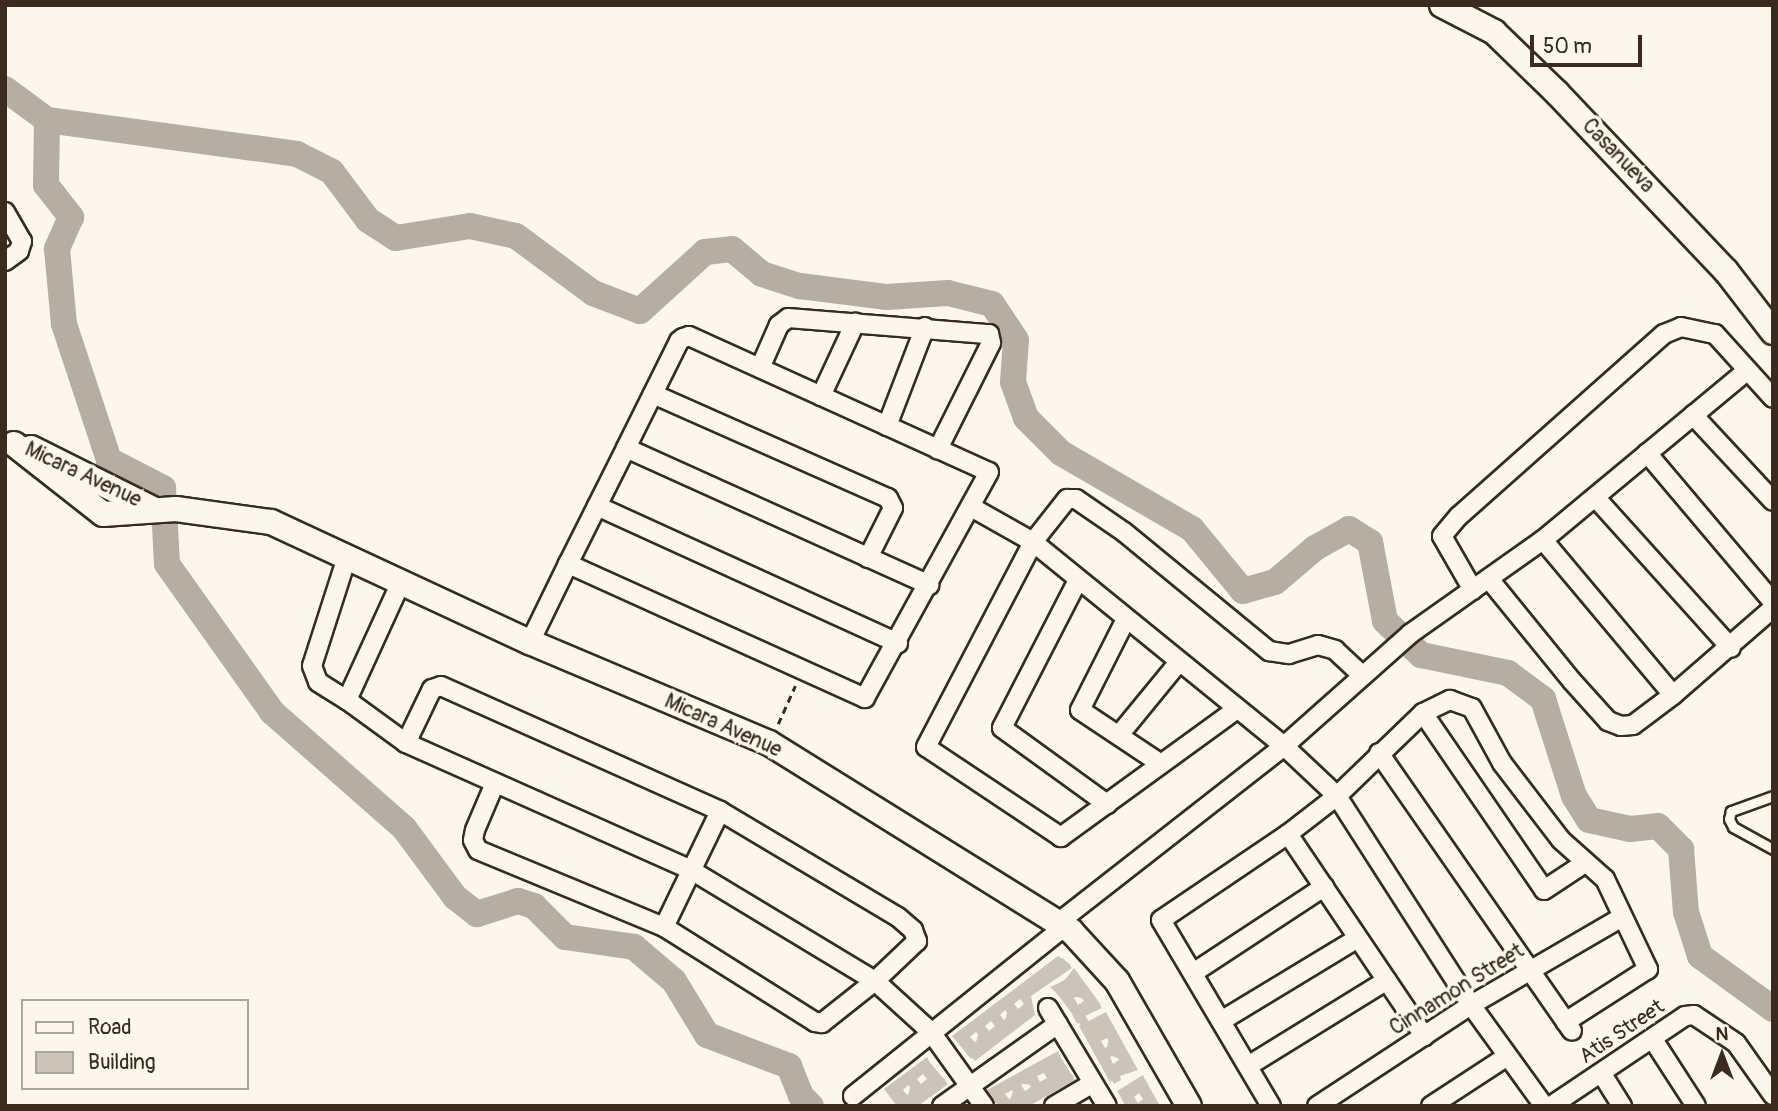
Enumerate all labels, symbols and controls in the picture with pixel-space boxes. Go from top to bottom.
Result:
scale bar [1533,21,1645,65]
text: 50 m [1543,33,1592,60]
street label: Casanueva [1577,114,1659,198]
street label: Micara Avenue [21,437,145,513]
street label: Micara Avenue [660,689,786,763]
street label: Cinnamon Street [1385,939,1529,1041]
street label: Atis Street [1575,995,1669,1069]
legend [21,999,248,1090]
text: Road [88,1014,132,1041]
north arrow [1687,1020,1757,1090]
text: N [1716,1022,1728,1046]
text: Building [88,1049,155,1076]

